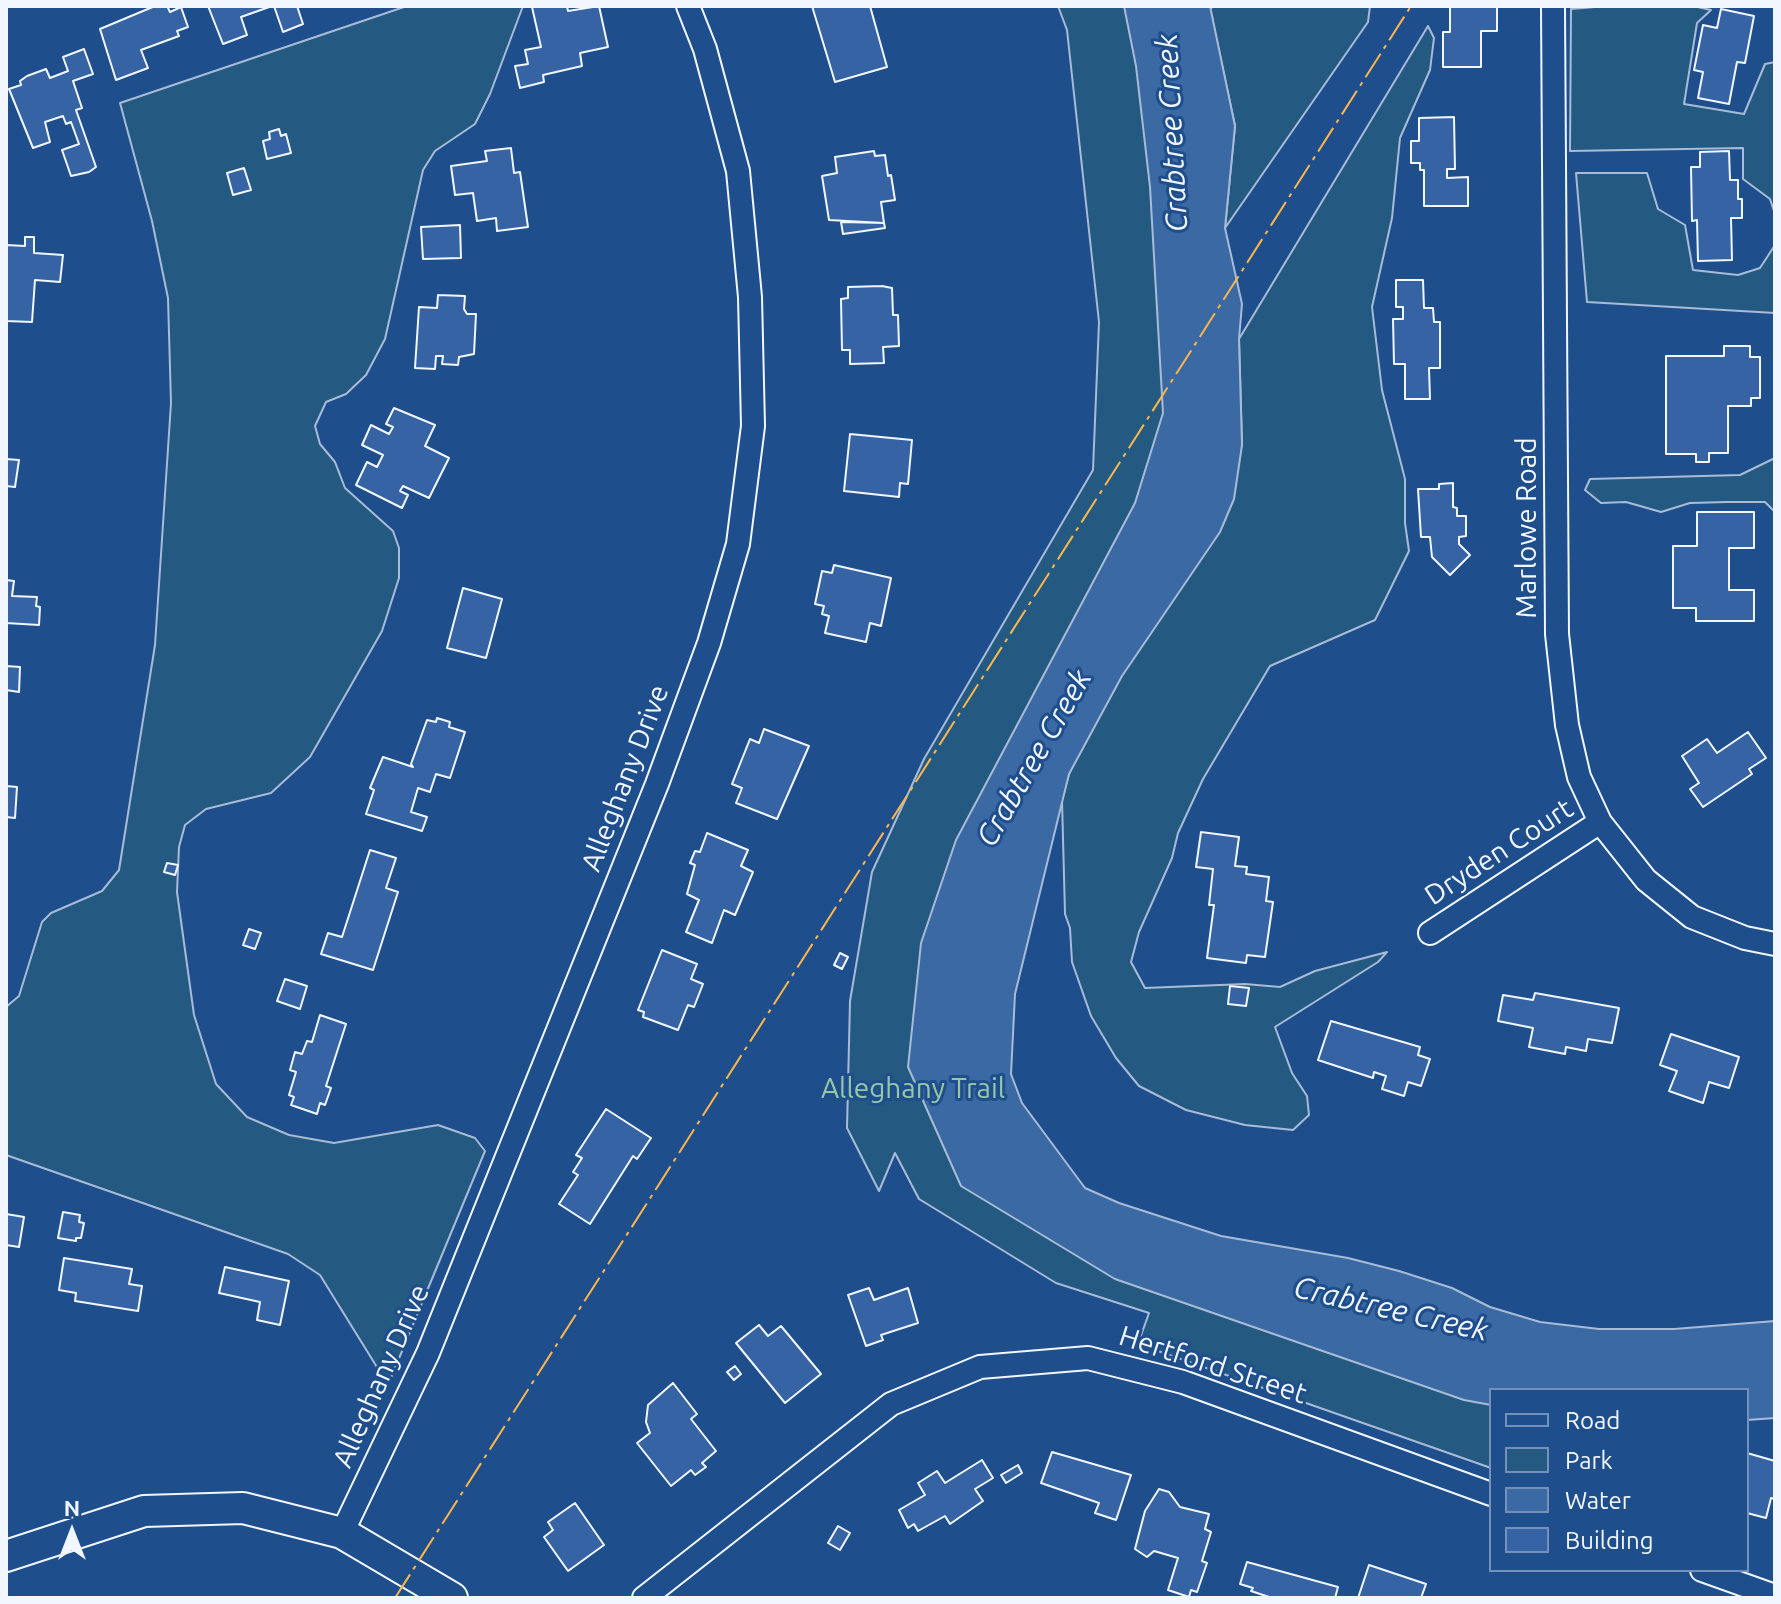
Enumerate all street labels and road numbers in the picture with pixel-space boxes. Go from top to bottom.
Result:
street label: Marlowe Road [1510,437,1544,619]
street label: Alleghany Drive [574,680,676,876]
street label: Dryden Court [1419,792,1579,912]
street label: Alleghany Drive [326,1279,436,1473]
street label: Hertford Street [1115,1319,1311,1411]

